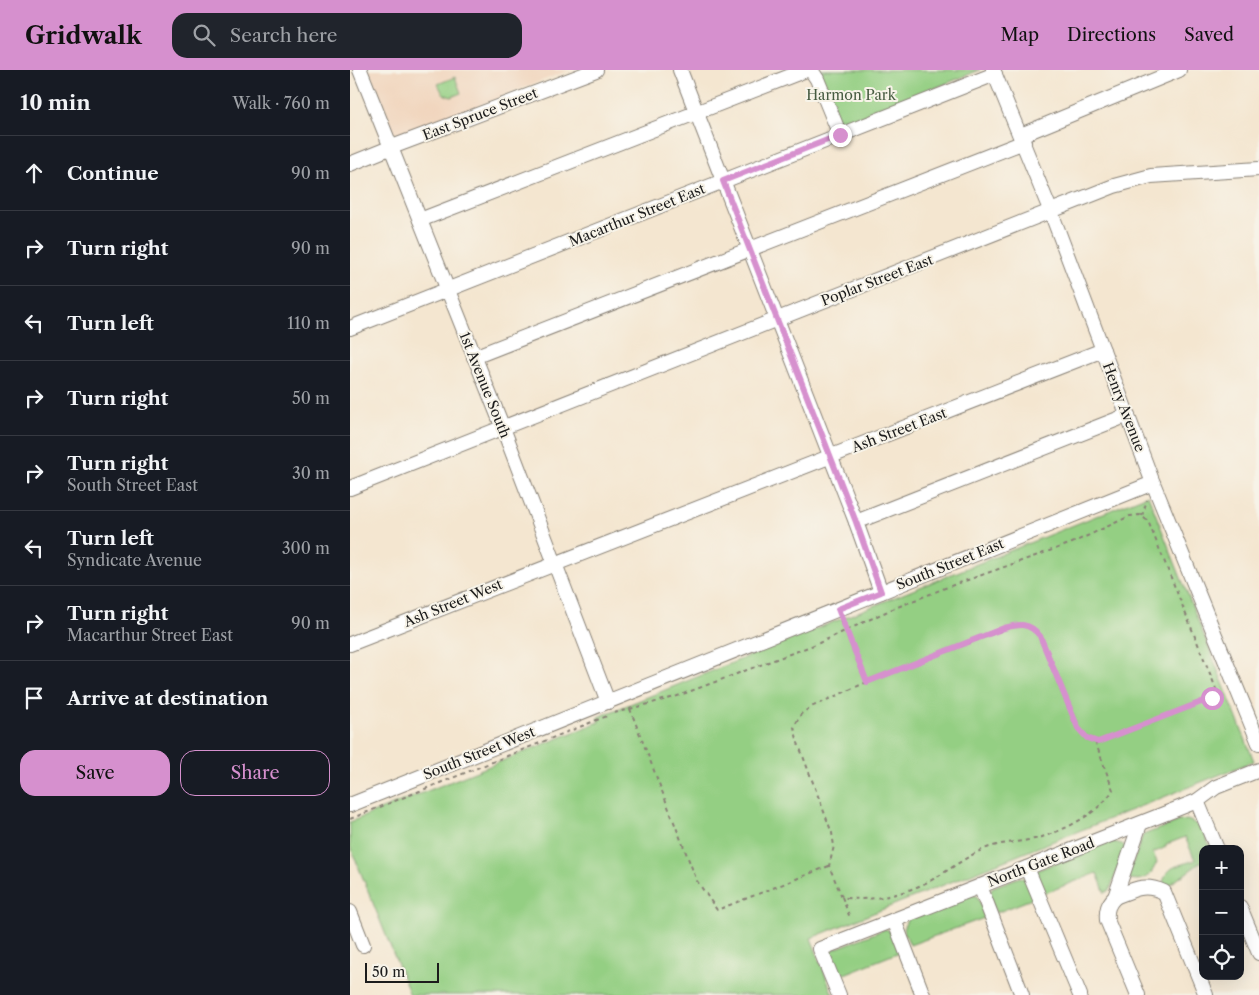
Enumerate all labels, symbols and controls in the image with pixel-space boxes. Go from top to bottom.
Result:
search box [172,13,522,58]
text: Gridwalk [25,21,142,50]
icon: search [190,21,218,49]
text: Search here [230,24,338,47]
text: Map [1000,24,1039,46]
text: Directions [1067,24,1156,46]
text: Saved [1184,24,1234,46]
street label: East Spruce Street [420,84,540,144]
park label: Harmon Park [806,86,897,104]
text: 10 min [20,90,91,115]
text: Walk · 760 m [233,93,330,113]
route end [829,124,852,147]
icon: ahead [20,159,48,187]
text: Continue [67,162,159,185]
text: 90 m [291,163,330,183]
street label: Macarthur Street East [566,179,708,251]
icon: right [20,234,48,262]
text: Turn right [67,237,168,260]
text: 90 m [291,238,330,258]
street label: Poplar Street East [818,250,936,310]
icon: left [20,309,48,337]
text: Turn left [67,312,154,335]
text: 110 m [287,313,330,333]
street label: 1st Avenue South [456,329,515,441]
street label: Henry Avenue [1099,360,1149,454]
icon: right [20,384,48,412]
text: Turn right [67,387,168,410]
text: 50 m [292,388,330,408]
street label: Ash Street East [848,404,949,457]
text: Turn right [67,452,168,475]
icon: right [20,459,48,487]
text: 30 m [292,463,330,483]
text: South Street East [67,475,198,495]
text: Turn left [67,527,154,550]
icon: left [20,534,48,562]
street label: South Street East [894,534,1006,594]
text: 300 m [282,538,330,558]
text: Syndicate Avenue [67,550,202,570]
street label: Ash Street West [400,575,505,631]
text: Turn right [67,602,168,625]
icon: right [20,609,48,637]
text: 90 m [291,613,330,633]
text: Macarthur Street East [67,625,233,645]
icon: arrive [20,684,48,712]
text: Arrive at destination [67,687,268,710]
route start [1201,687,1224,710]
street label: South Street West [421,722,538,784]
button: Save [20,750,170,796]
button: Share [180,750,330,796]
street label: North Gate Road [985,833,1097,891]
map controls [1199,845,1244,980]
button: + [1199,845,1244,890]
button: − [1199,890,1244,935]
button: locate [1199,935,1244,980]
scale bar [365,960,439,983]
text: 50 m [372,963,405,981]

